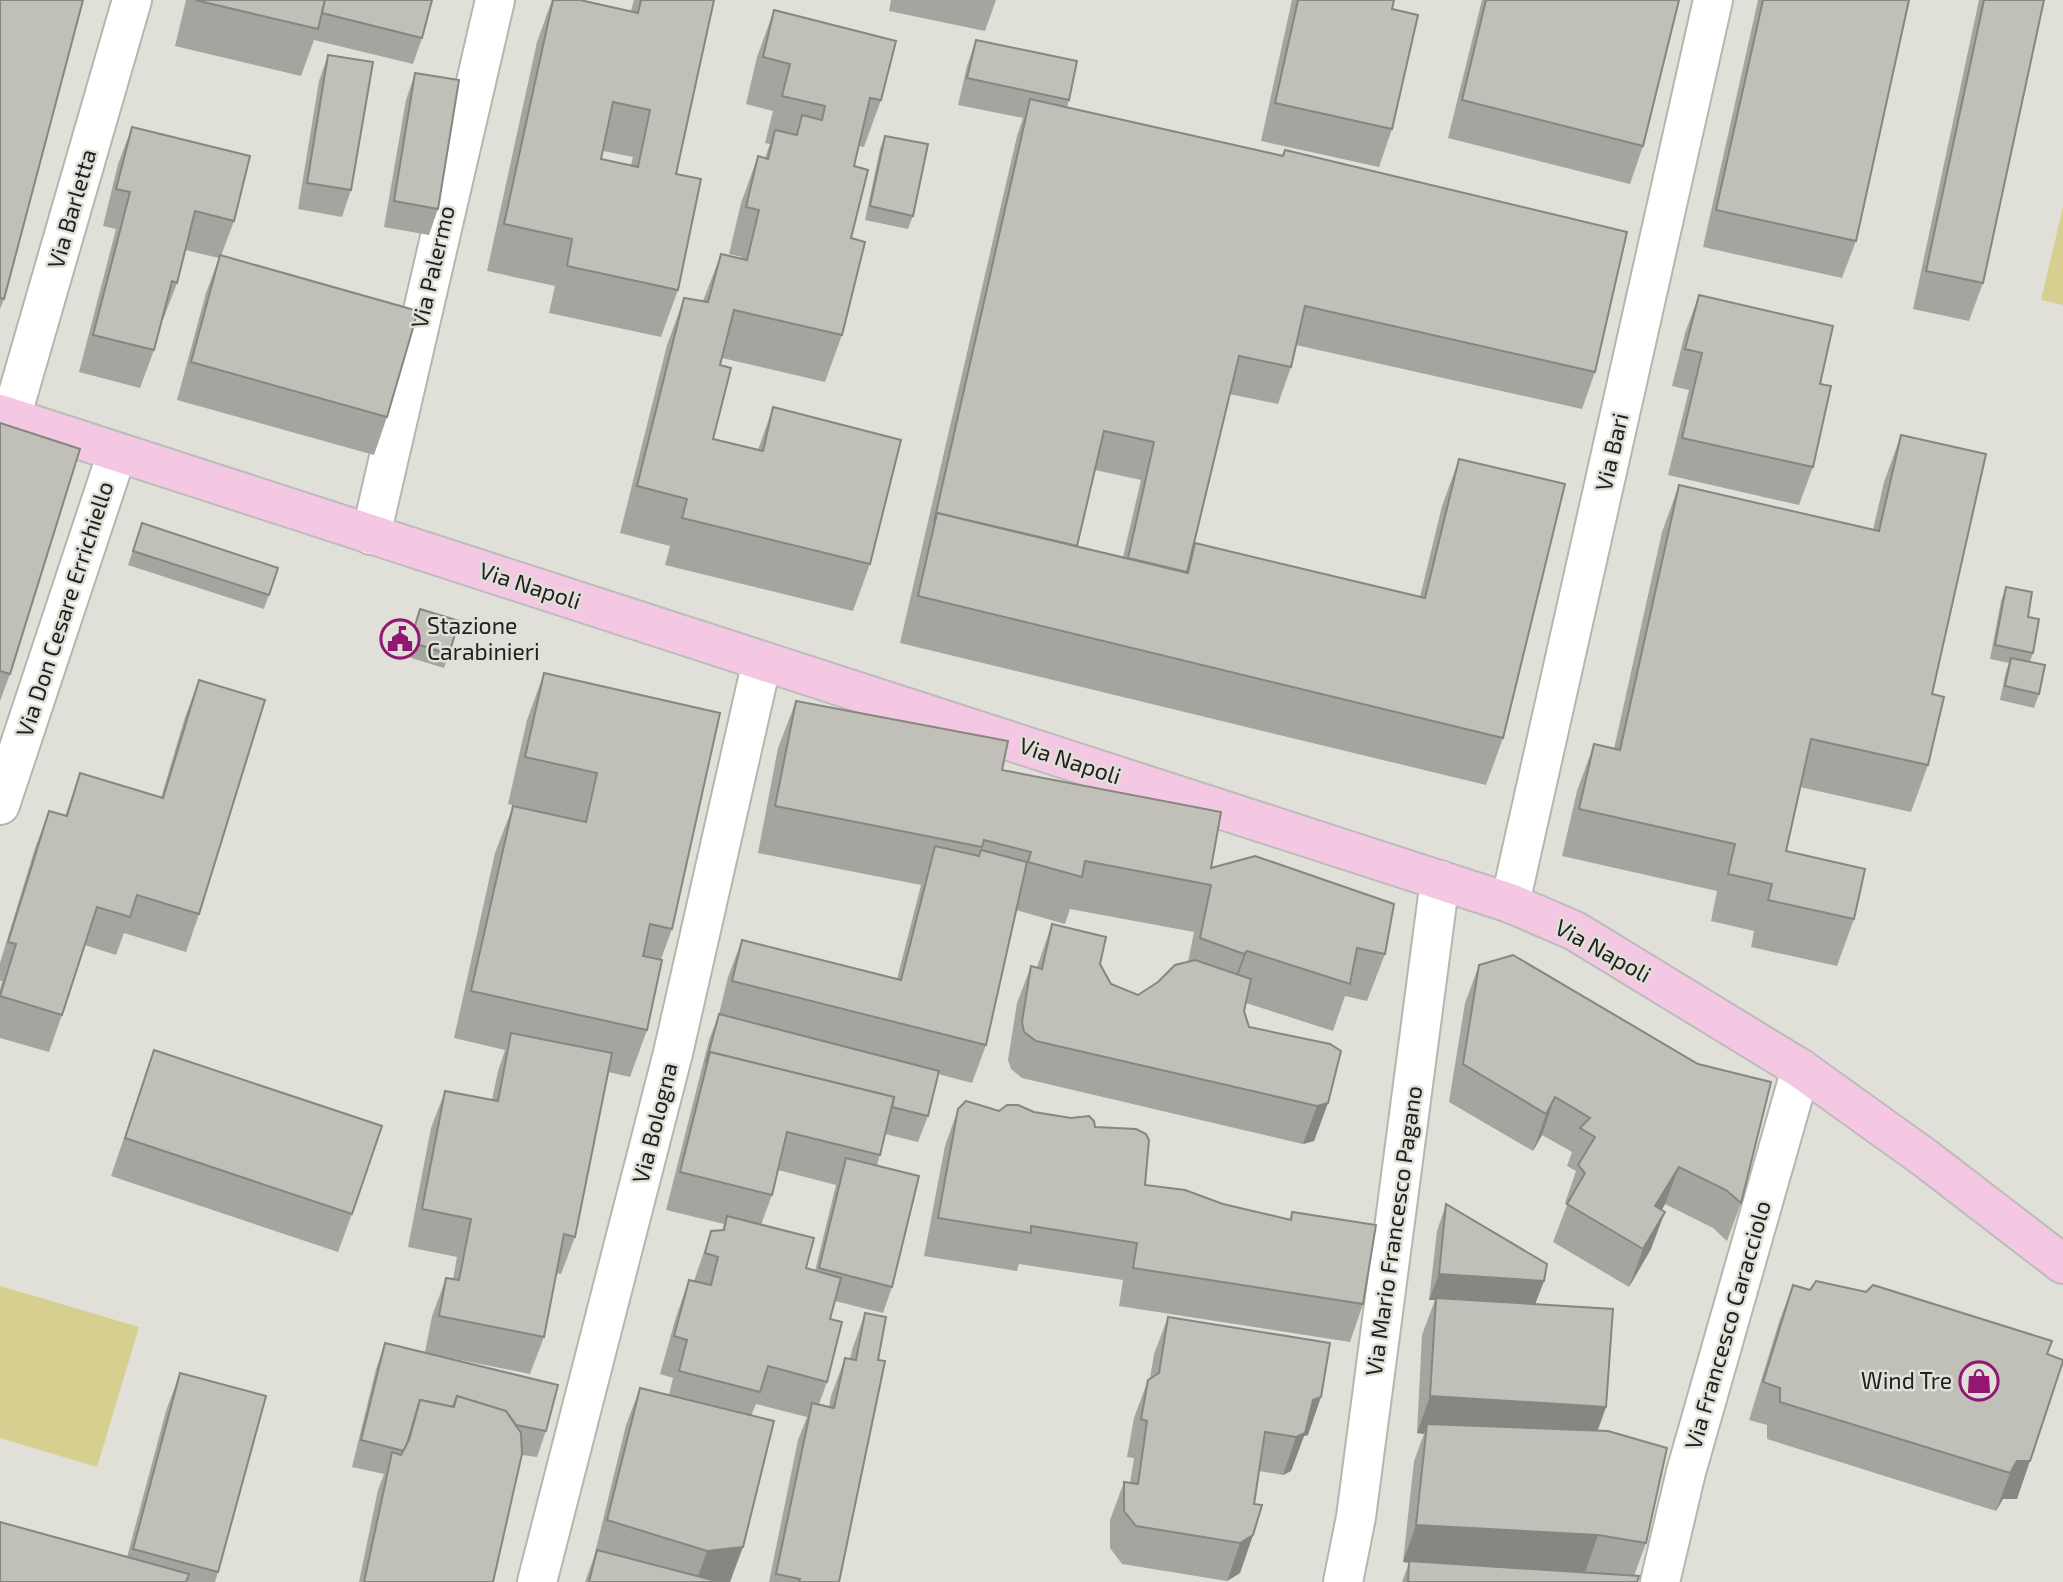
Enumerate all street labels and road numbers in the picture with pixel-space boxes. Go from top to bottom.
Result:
street label: Via Barletta [41,146,101,272]
street label: Via Palermo [404,203,460,331]
street label: Via Bari [1588,410,1634,494]
street label: Via Don Cesare Errichiello [9,477,119,740]
street label: Via Napoli [476,555,585,615]
street label: Via Napoli [1016,730,1125,790]
street label: Via Napoli [1551,912,1656,988]
street label: Via Bologna [626,1059,683,1186]
street label: Via Mario Francesco Pagano [1359,1084,1427,1378]
street label: Via Francesco Caracciolo [1678,1197,1776,1452]

